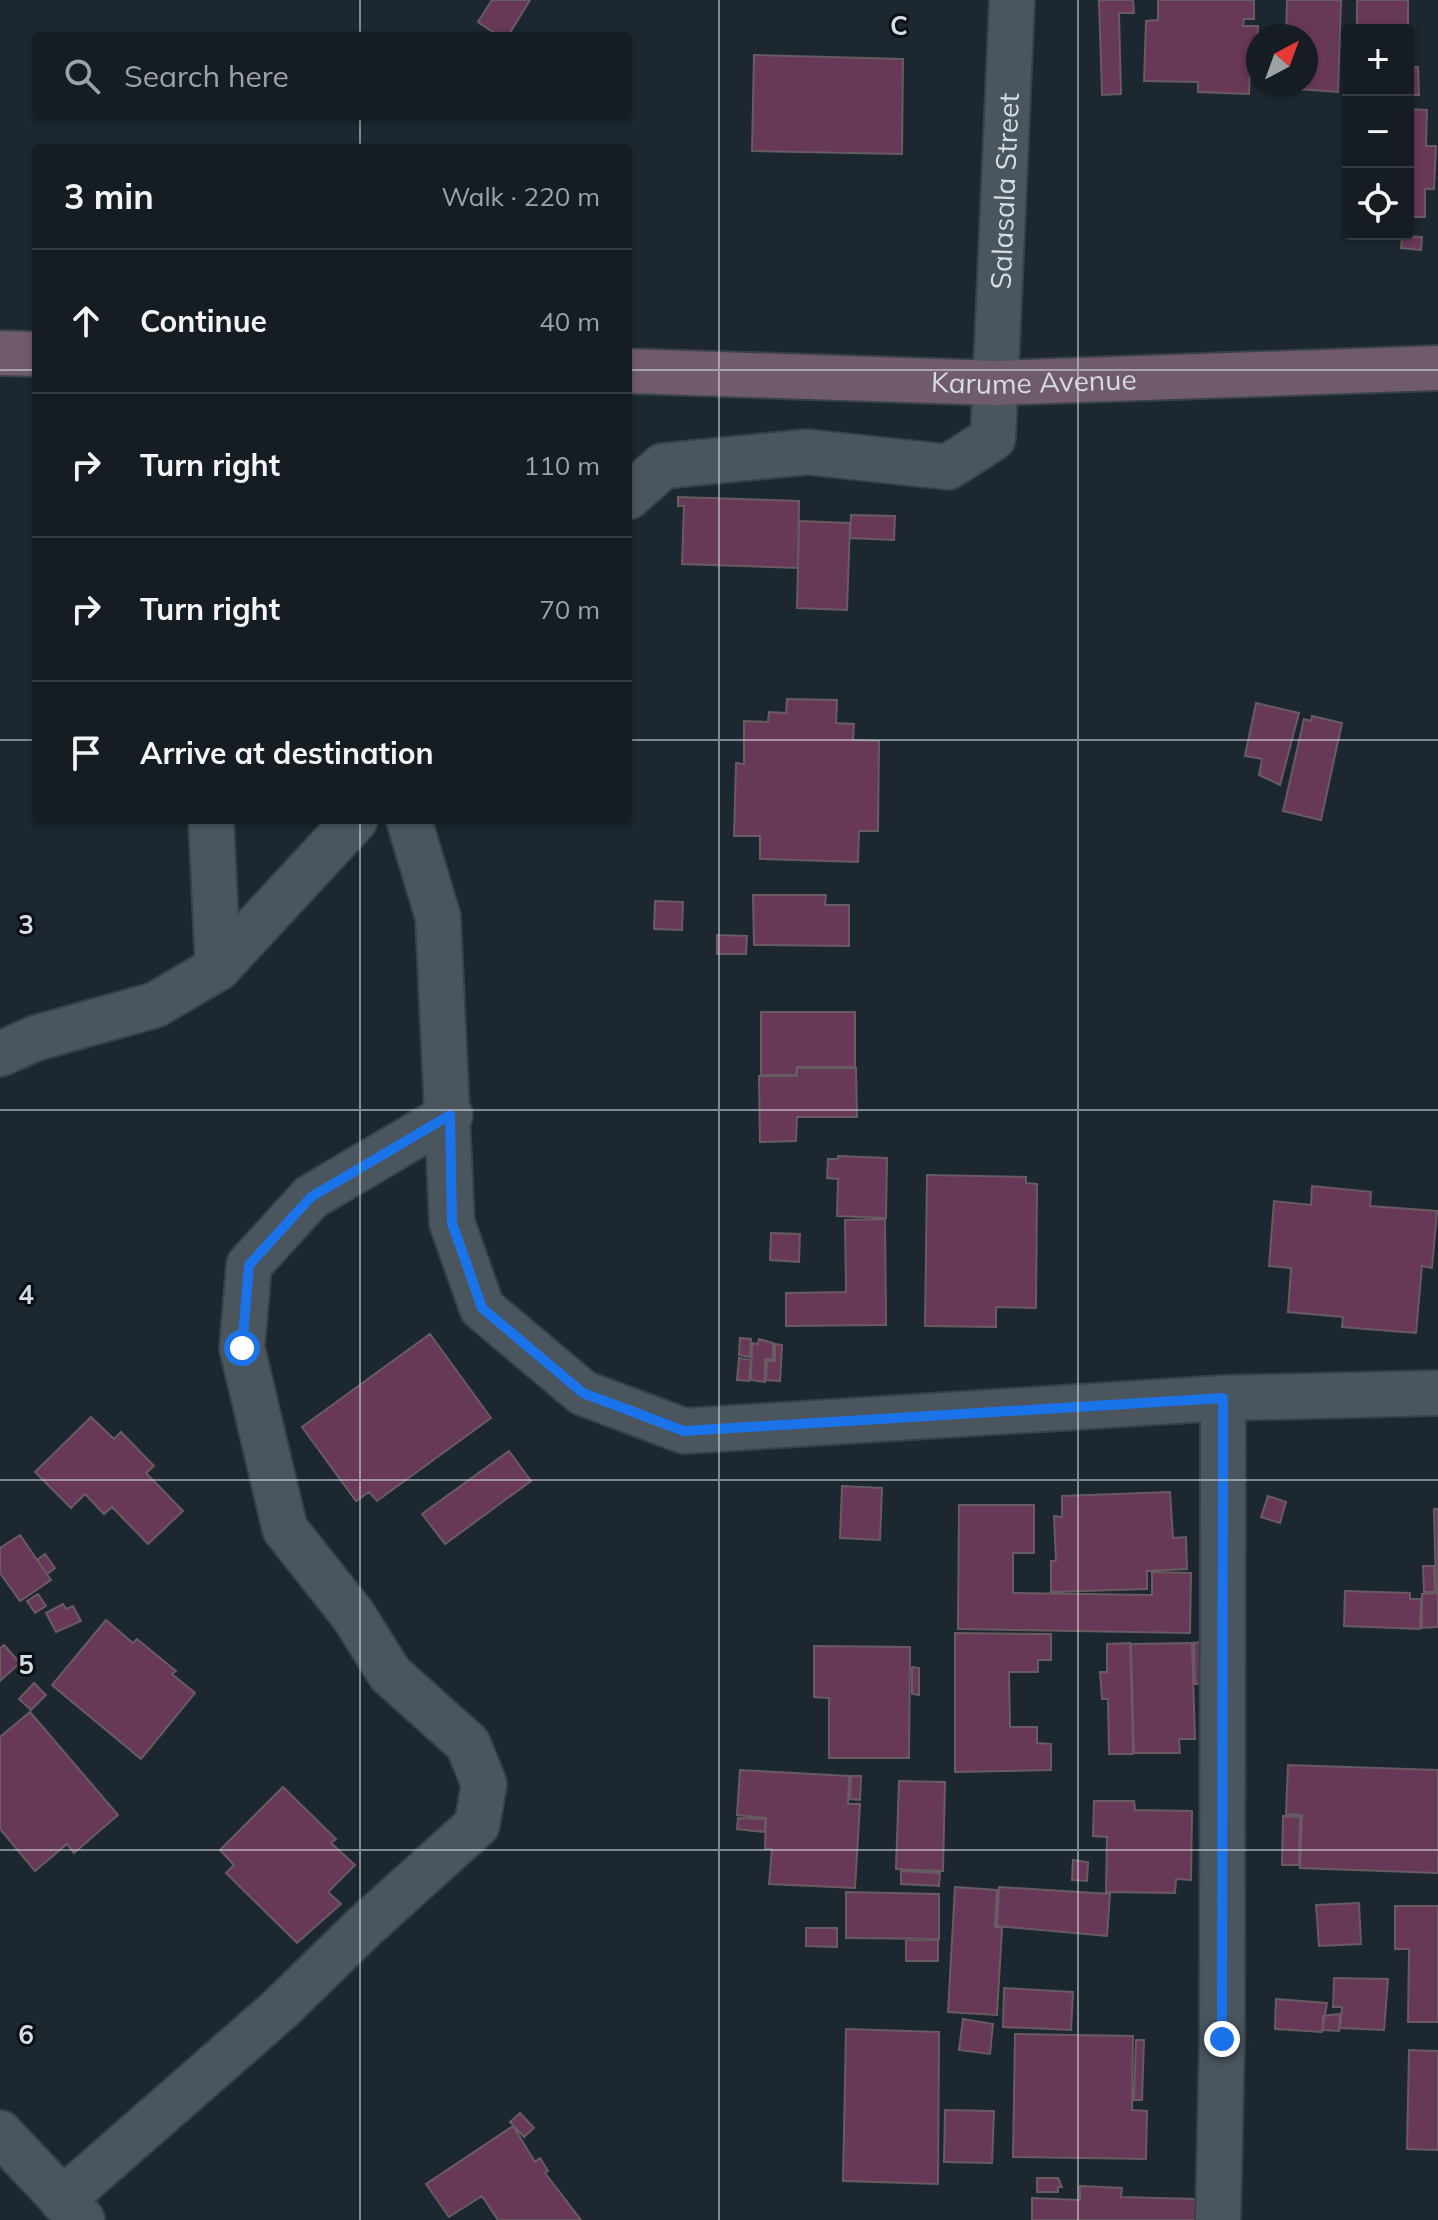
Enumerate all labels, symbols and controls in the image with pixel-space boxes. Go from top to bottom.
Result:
text: C [890,9,908,42]
north arrow [1246,24,1318,96]
map controls [1342,24,1414,240]
button: + [1342,24,1414,96]
search box [32,32,632,120]
icon: search [60,54,104,98]
text: Search here [124,57,289,95]
street label: Salasala Street [982,92,1025,290]
button: − [1342,96,1414,168]
button: locate [1342,168,1414,240]
text: 3 min [64,175,154,218]
text: Walk · 220 m [441,180,600,213]
icon: ahead [64,299,108,343]
text: Continue [140,302,267,340]
text: 40 m [539,305,600,338]
street label: Karume Avenue [930,361,1137,401]
icon: right [64,443,108,487]
text: Turn right [140,446,280,484]
text: 110 m [524,449,600,482]
icon: right [64,587,108,631]
text: Turn right [140,590,280,628]
text: 70 m [539,593,600,626]
icon: arrive [64,731,108,775]
text: Arrive at destination [140,734,434,772]
text: 3 [18,908,34,941]
text: 4 [18,1278,34,1311]
route start [224,1330,260,1366]
text: 5 [18,1648,34,1681]
text: 6 [18,2018,34,2051]
route end [1204,2021,1240,2057]

